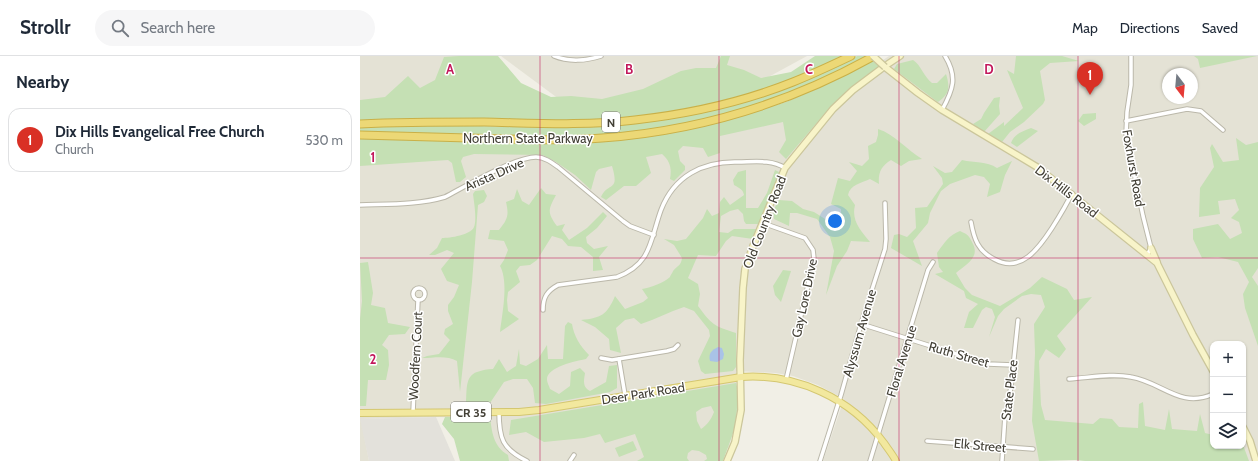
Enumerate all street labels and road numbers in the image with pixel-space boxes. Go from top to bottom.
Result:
road number: N [602,112,620,132]
street label: Foxhurst Road [1119,128,1149,208]
street label: Northern State Parkway [463,130,593,146]
street label: Arista Drive [462,154,526,194]
street label: Dix Hills Road [1032,161,1102,221]
street label: Old Country Road [739,173,789,271]
street label: Gay Lore Drive [788,257,820,339]
street label: Alyssum Avenue [839,287,879,379]
street label: Woodfern Court [405,311,425,401]
street label: Floral Avenue [882,323,920,399]
street label: Ruth Street [927,338,992,370]
street label: State Place [997,358,1021,421]
street label: Deer Park Road [600,379,686,407]
road number: CR 35 [451,402,491,422]
street label: Elk Street [953,435,1007,455]

